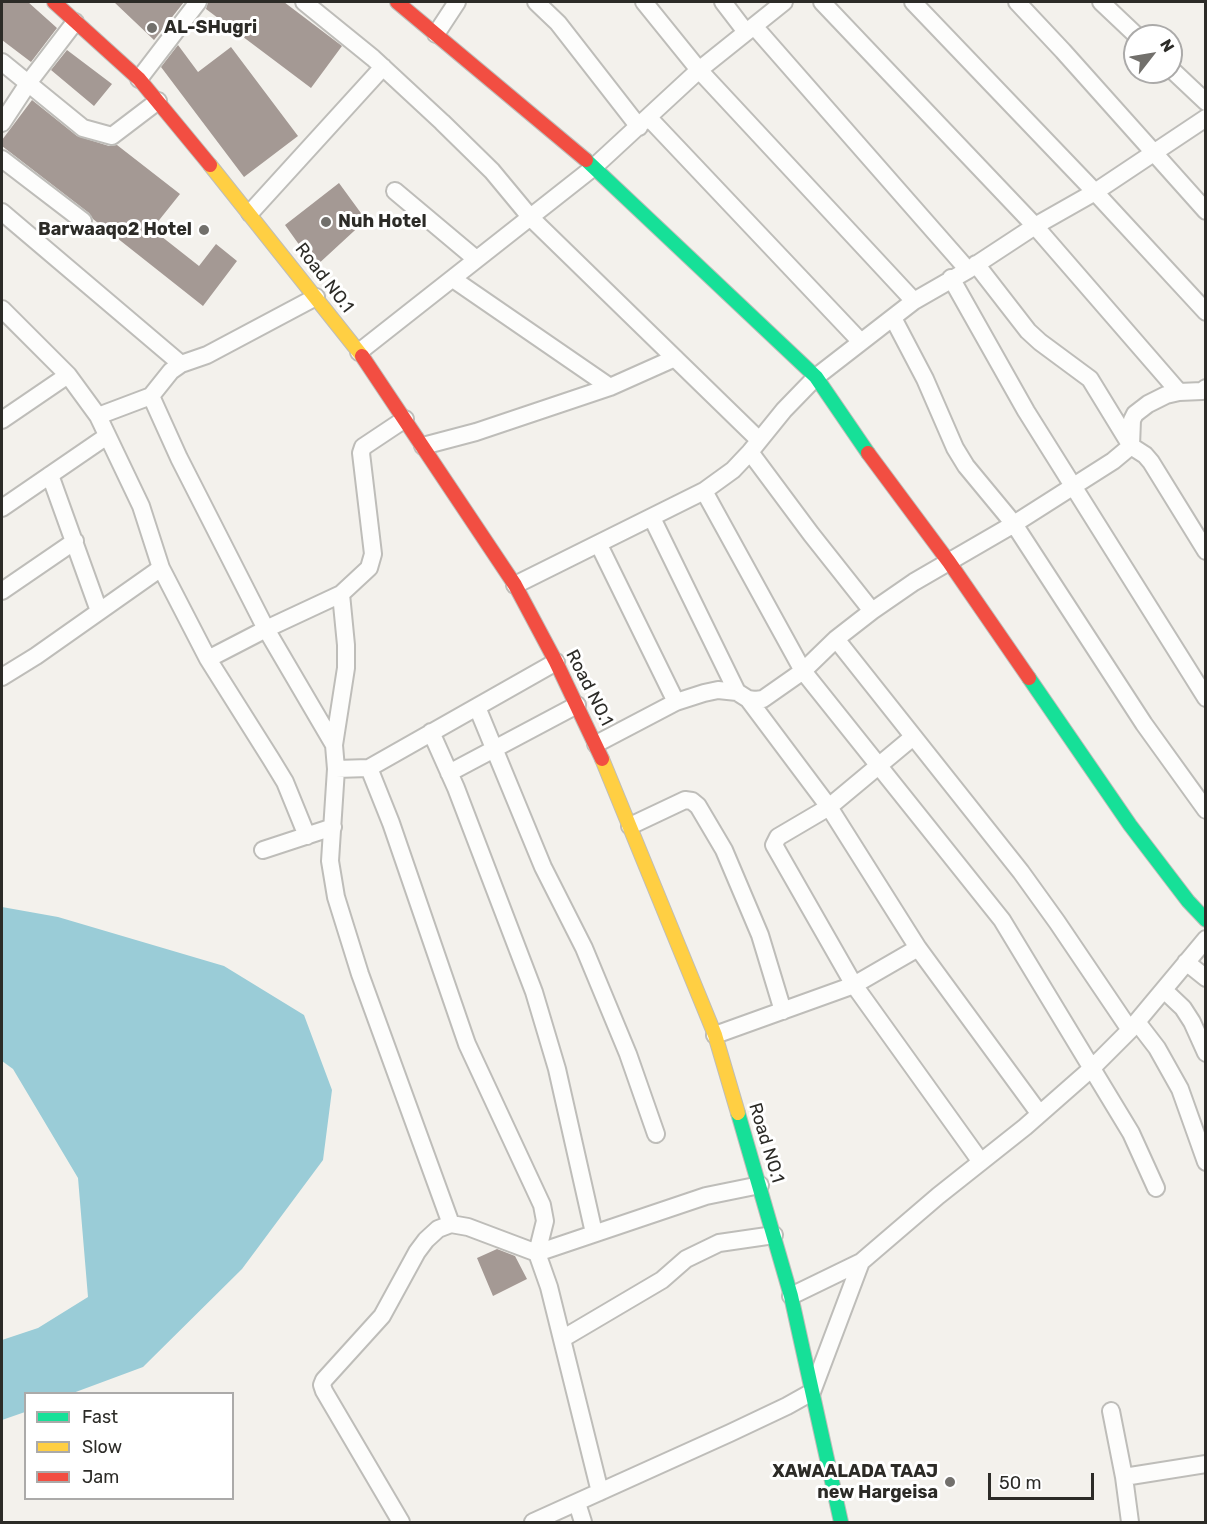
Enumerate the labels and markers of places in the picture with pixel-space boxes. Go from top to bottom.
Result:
place label: AL-SHugri [164,17,257,39]
marker: AL-SHugri [145,21,159,35]
place label: Nuh Hotel [338,211,427,233]
marker: Nuh Hotel [319,215,333,229]
place label: Barwaaqo2 Hotel [38,219,192,241]
marker: Barwaaqo2 Hotel [197,223,211,237]
place label: XAWAALADA TAAJ new Hargeisa [772,1461,938,1504]
marker: XAWAALADA TAAJ new Hargeisa [943,1475,957,1489]

